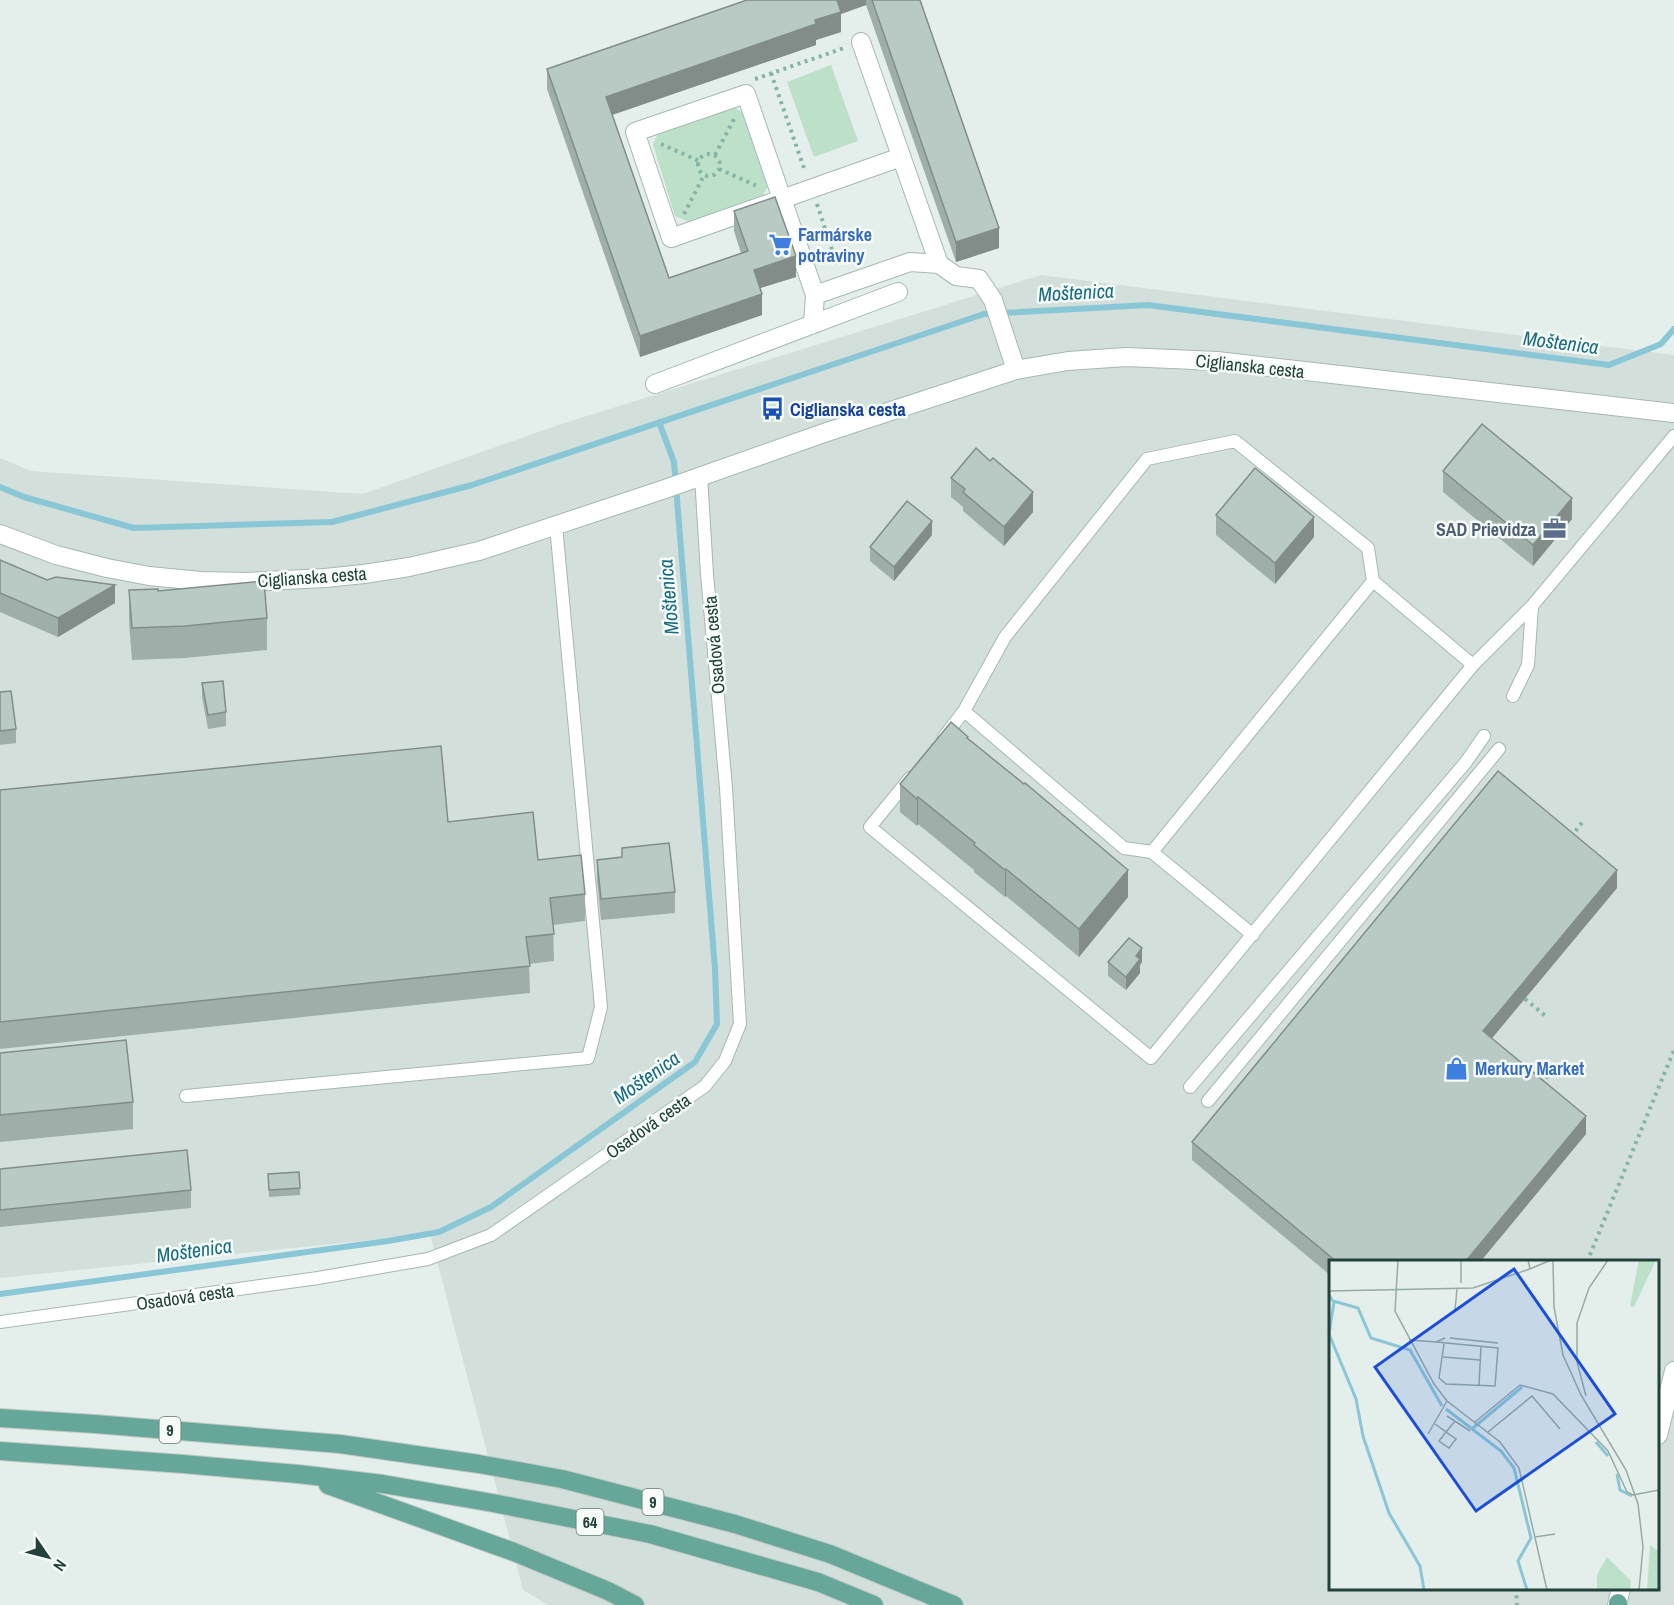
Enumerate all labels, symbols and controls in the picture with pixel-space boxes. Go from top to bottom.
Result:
place label: Farmárske potraviny [798,222,872,268]
supermarket icon: Farmárske potraviny [767,231,793,257]
water label: Moštenica [1038,277,1114,307]
water label: Moštenica [1522,324,1600,360]
street label: Ciglianska cesta [1194,348,1306,384]
bus stop icon: Ciglianska cesta [759,396,785,422]
place label: Ciglianska cesta [790,397,906,422]
office icon: SAD Prievidza [1541,516,1567,542]
place label: SAD Prievidza [1436,517,1537,542]
water label: Moštenica [651,558,685,636]
street label: Ciglianska cesta [257,561,367,593]
street label: Osadová cesta [697,595,731,695]
water label: Moštenica [607,1044,685,1110]
shop icon: Merkury Market [1444,1055,1470,1081]
place label: Merkury Market [1475,1056,1584,1081]
street label: Osadová cesta [600,1088,696,1164]
water label: Moštenica [155,1231,233,1269]
inset map [1329,1260,1659,1590]
street label: Osadová cesta [135,1278,235,1316]
road number: 9 [160,1417,180,1443]
road number: 9 [642,1489,664,1515]
road number: 64 [576,1509,604,1535]
north arrow [18,1527,78,1587]
text: N [49,1555,72,1576]

